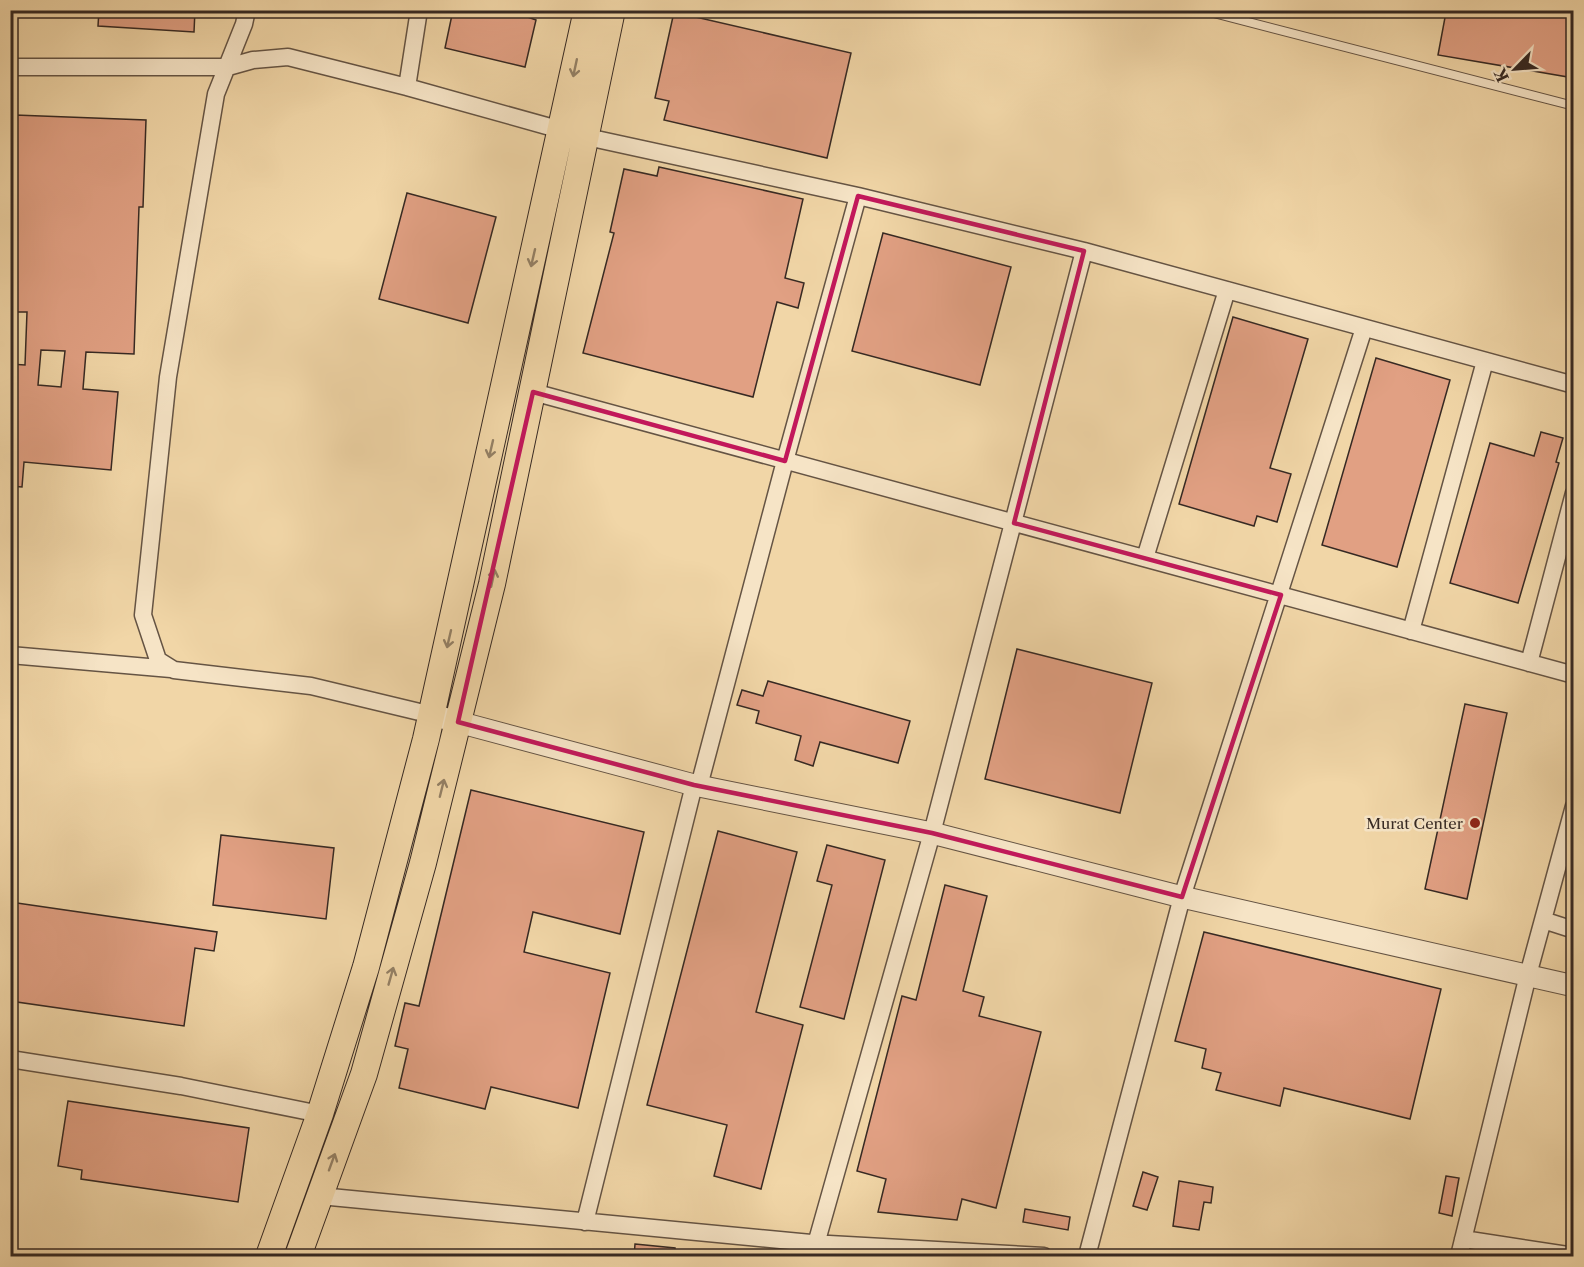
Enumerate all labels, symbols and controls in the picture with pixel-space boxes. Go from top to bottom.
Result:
north arrow [1485,39,1545,99]
one-way arrow [569,57,580,77]
text: K [1489,64,1513,85]
one-way arrow [527,248,538,267]
one-way arrow [485,438,496,458]
one-way arrow [488,569,499,589]
one-way arrow [442,629,454,648]
one-way arrow [436,779,448,798]
place label: Murat Center [1366,814,1464,833]
marker: Murat Center [1468,816,1482,830]
one-way arrow [386,967,397,986]
one-way arrow [327,1153,338,1172]

